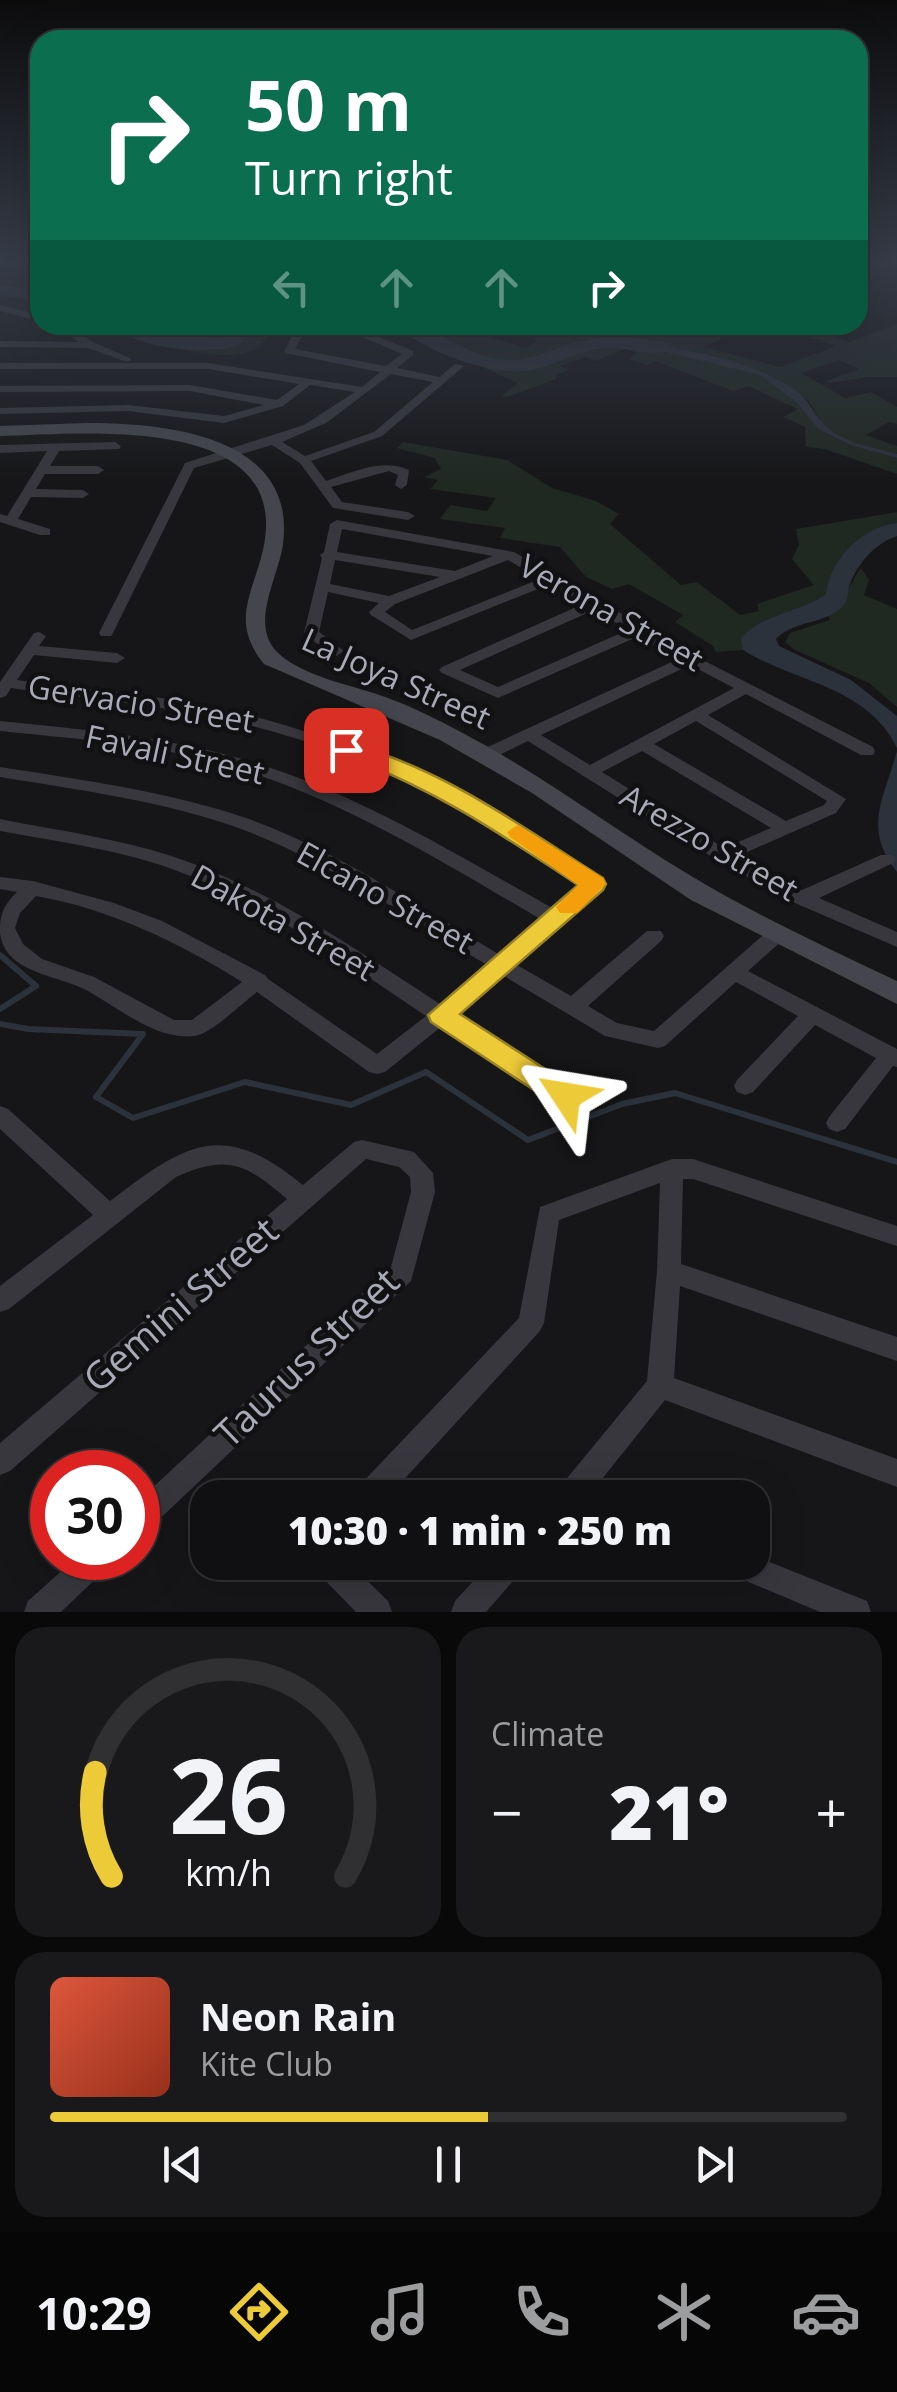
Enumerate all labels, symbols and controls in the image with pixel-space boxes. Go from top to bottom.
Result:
text: 50 m [245,56,412,152]
icon: right [80,70,210,200]
text: Turn right [245,147,453,208]
icon: left [264,260,319,315]
icon: ahead [369,260,424,315]
icon: ahead [474,260,529,315]
icon: right [579,260,634,315]
street label: Verona Street [512,543,712,680]
street label: La Joya Street [296,617,498,738]
street label: Gervacio Street [25,663,257,742]
pin [304,708,389,793]
street label: Favali Street [82,714,269,793]
icon: arrive [319,723,374,778]
street label: Arezzo Street [613,774,806,910]
street label: Elcano Street [290,830,482,963]
street label: Dakota Street [184,853,383,990]
position arrow [514,1044,618,1148]
street label: Gemini Street [71,1204,288,1403]
street label: Taurus Street [202,1255,409,1458]
speed limit sign: 30 [30,1450,160,1580]
text: 10:30 · 1 min · 250 m [288,1504,672,1556]
text: Climate [491,1712,604,1755]
text: 26 [169,1723,287,1864]
text: 21° [609,1760,729,1862]
text: − [491,1774,522,1849]
text: + [816,1774,847,1849]
text: km/h [185,1848,271,1896]
text: Neon Rain [200,1990,396,2042]
text: Kite Club [200,2042,333,2085]
icon: previous [155,2137,210,2192]
icon: pause [421,2137,476,2192]
icon: next [687,2137,742,2192]
icon: directions [224,2277,294,2347]
icon: music [365,2277,435,2347]
icon: phone [507,2277,577,2347]
icon: climate [649,2277,719,2347]
icon: car [791,2277,861,2347]
text: 10:29 [36,2282,152,2343]

